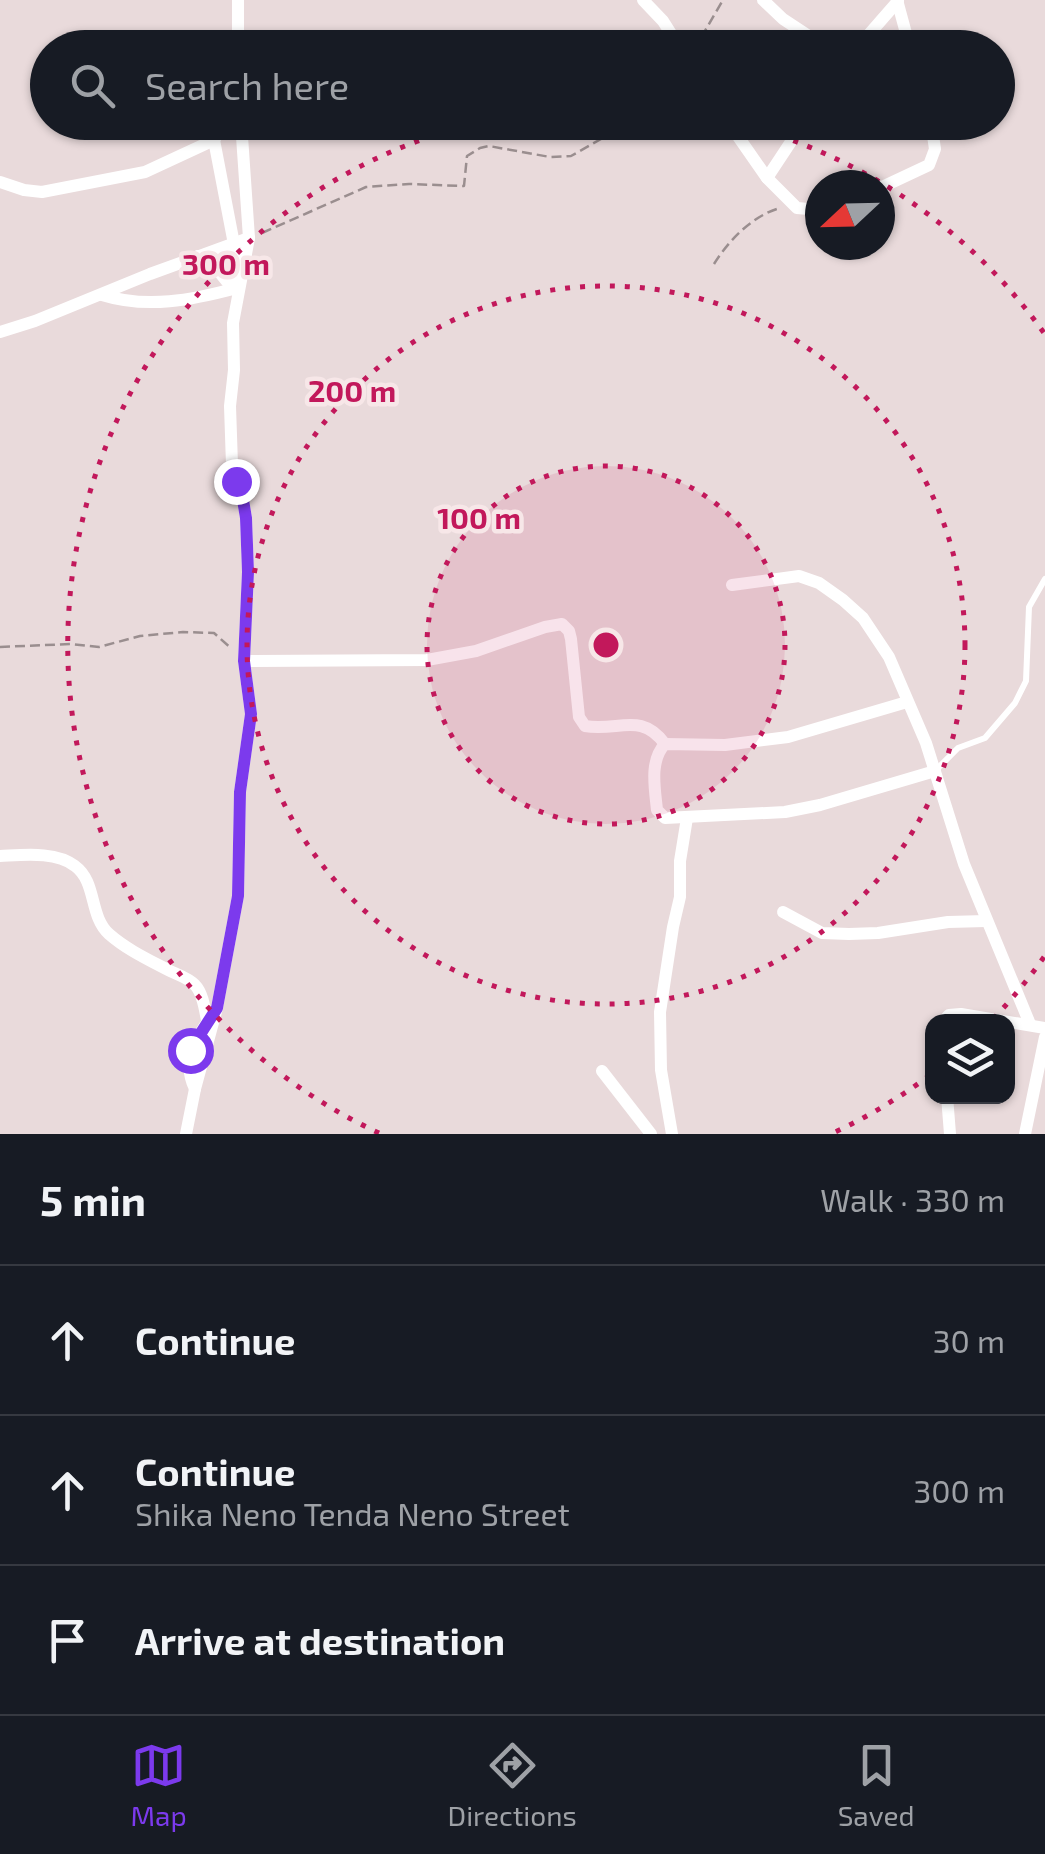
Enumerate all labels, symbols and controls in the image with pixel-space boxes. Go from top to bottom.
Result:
search box [30,30,1015,140]
icon: search [65,58,120,113]
text: Search here [145,62,349,108]
north arrow [805,170,895,260]
text: 300 m [182,245,270,281]
text: 200 m [308,372,396,408]
route end [214,459,260,505]
text: 100 m [437,499,521,535]
centre of rings [588,627,624,663]
map controls [925,1014,1015,1104]
button: layers [925,1014,1015,1104]
route start [168,1028,214,1074]
text: 5 min [40,1174,146,1224]
text: Walk · 330 m [820,1180,1005,1218]
icon: ahead [40,1313,95,1368]
text: Continue [135,1317,295,1363]
text: 30 m [933,1321,1005,1359]
text: Continue [135,1448,295,1494]
icon: ahead [40,1463,95,1518]
text: 300 m [913,1471,1005,1509]
text: Shika Neno Tenda Neno Street [135,1494,570,1532]
icon: arrive [40,1613,95,1668]
text: Arrive at destination [135,1617,505,1663]
tab: Map [130,1738,187,1832]
tab: Directions [448,1738,577,1832]
tab: Saved [838,1738,915,1832]

